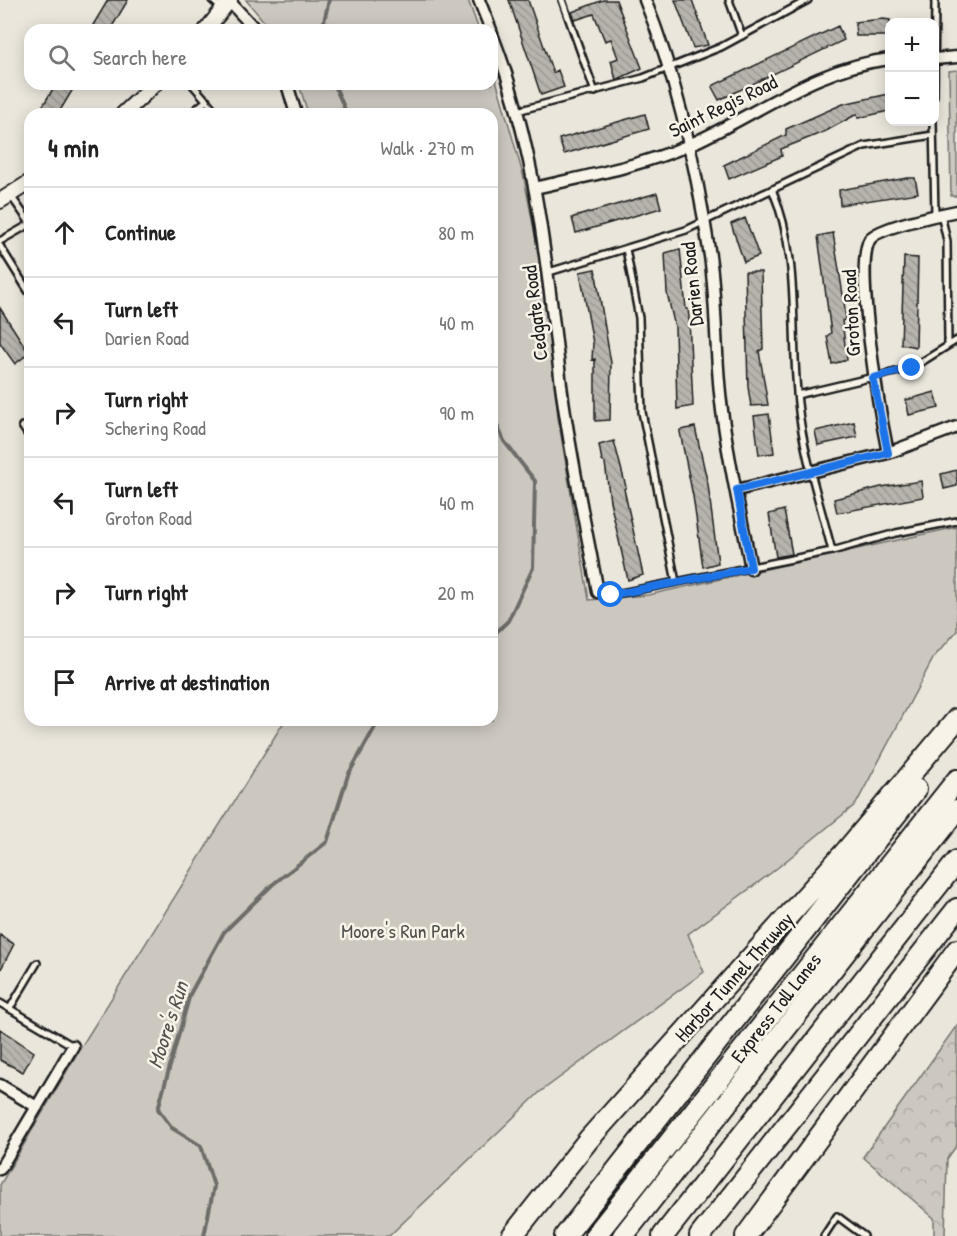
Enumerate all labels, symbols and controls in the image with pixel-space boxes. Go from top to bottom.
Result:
map controls [885,18,939,126]
button: + [885,18,939,72]
search box [24,24,498,90]
icon: search [45,41,78,74]
text: Search here [93,42,187,72]
street label: Saint Regis Road [664,68,782,143]
button: − [885,72,939,126]
text: 4 min [48,130,99,165]
text: Walk · 270 m [381,134,474,161]
icon: ahead [48,216,81,249]
text: Continue [105,217,176,247]
text: 80 m [438,219,474,246]
street label: Darien Road [674,241,709,327]
street label: Cedgate Road [515,264,554,362]
street label: Groton Road [835,269,866,357]
text: Turn left [105,294,178,324]
icon: left [48,306,81,339]
text: 40 m [439,309,474,336]
text: Darien Road [105,324,189,351]
route end [898,354,924,380]
text: Turn right [105,384,188,414]
icon: right [48,396,81,429]
text: 90 m [440,399,474,426]
text: Schering Road [105,414,206,441]
text: Turn left [105,474,178,504]
icon: left [48,486,81,519]
text: 40 m [439,489,474,516]
text: Groton Road [105,504,192,531]
icon: right [48,576,81,609]
text: Turn right [105,577,188,607]
text: 20 m [437,579,474,606]
route start [597,581,623,607]
icon: arrive [48,666,81,699]
text: Arrive at destination [105,667,270,697]
street label: Harbor Tunnel Thruway [668,906,799,1047]
park label: Moore's Run Park [341,917,465,944]
street label: Express Toll Lanes [724,947,827,1068]
water label: Moore's Run [140,976,196,1072]

